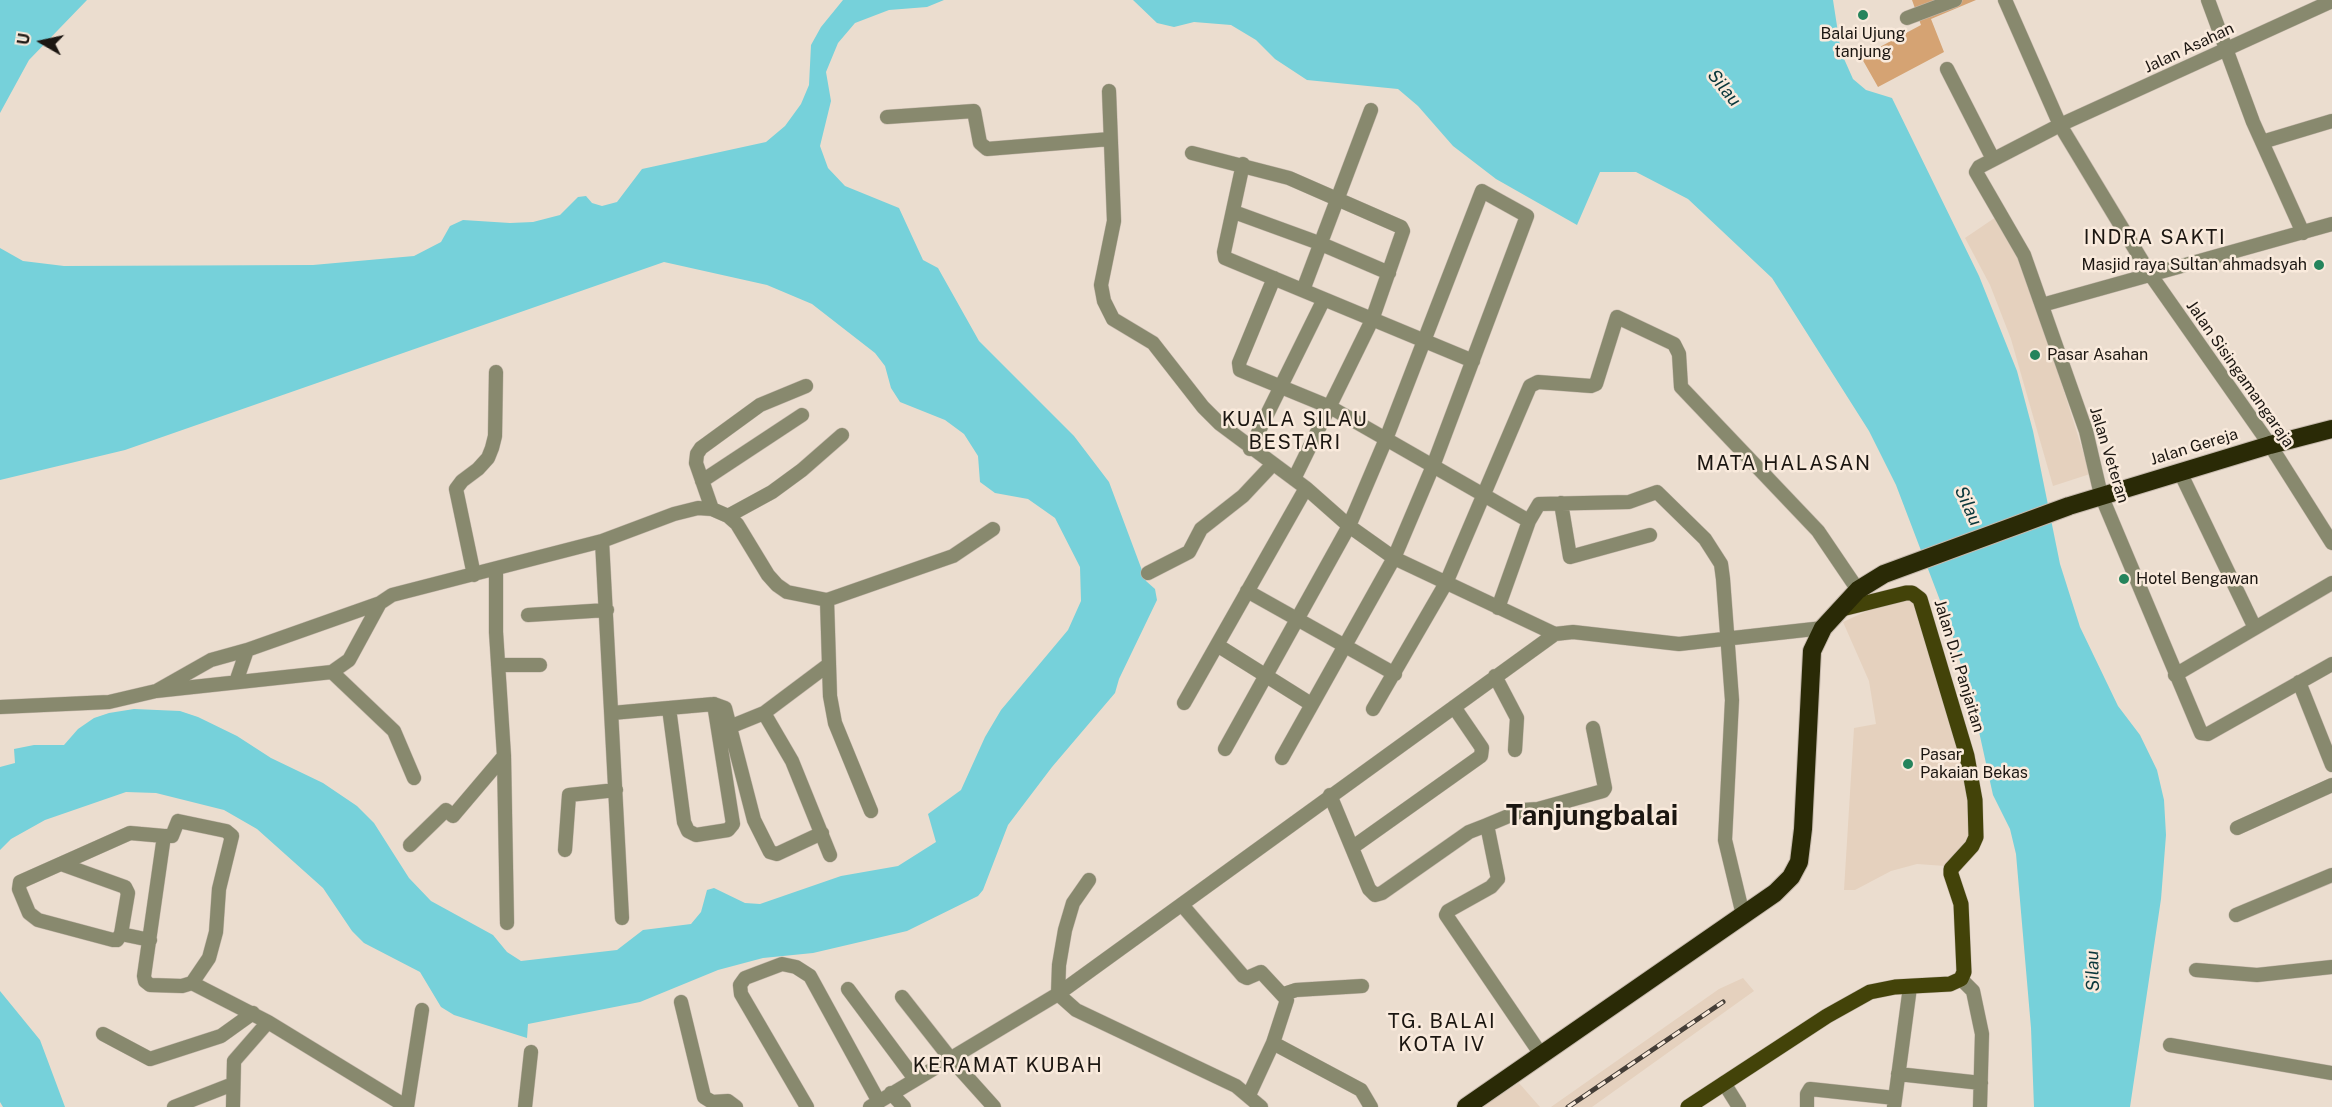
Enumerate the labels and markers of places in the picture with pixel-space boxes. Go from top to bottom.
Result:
marker: Balai Ujung tanjung [1856,8,1870,22]
place label: Balai Ujung tanjung [1820,24,1906,62]
place label: Masjid raya Sultan ahmadsyah [2081,255,2307,275]
marker: Masjid raya Sultan ahmadsyah [2312,258,2326,272]
place label: Pasar Asahan [2047,345,2148,365]
marker: Pasar Asahan [2028,348,2042,362]
place label: Hotel Bengawan [2136,569,2258,589]
marker: Hotel Bengawan [2117,572,2131,586]
place label: Pasar Pakaian Bekas [1920,745,2028,783]
marker: Pasar Pakaian Bekas [1901,757,1915,771]

